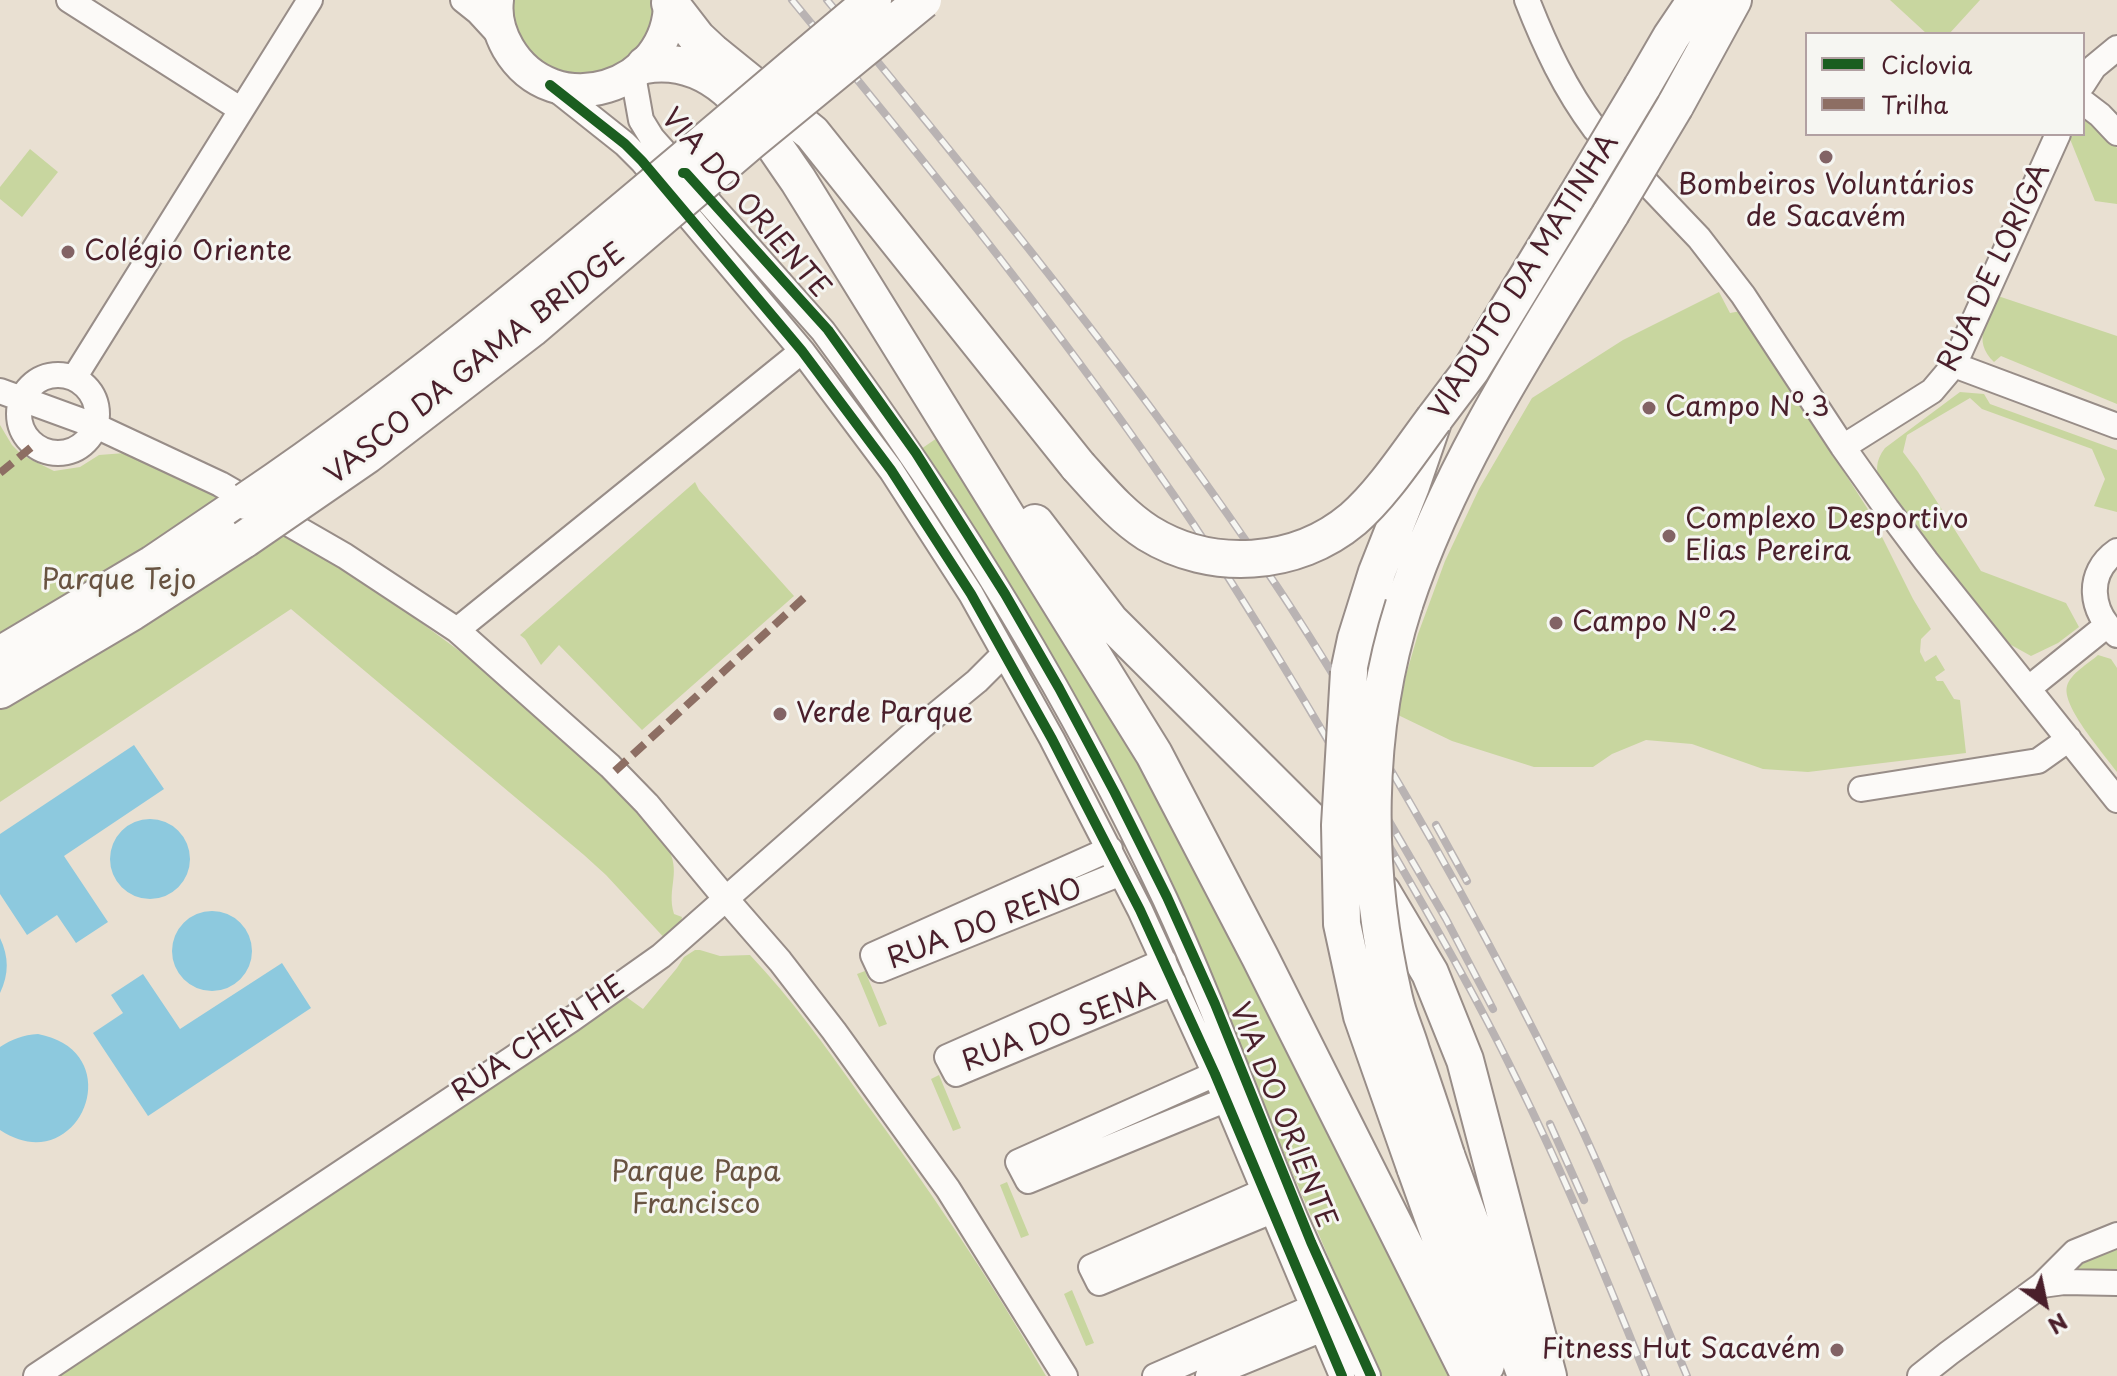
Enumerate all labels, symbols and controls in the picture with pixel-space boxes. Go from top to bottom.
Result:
legend [1805,32,2085,136]
text: Ciclovia [1881,46,1972,82]
text: Trilha [1881,86,1948,122]
street label: VIA DO ORIENTE [653,102,837,306]
street label: VIADUTO DA MATINHA [1423,128,1627,426]
marker: Bombeiros Voluntários de Sacavém [1817,148,1835,166]
street label: RUA DE LORIGA [1932,159,2058,377]
place label: Bombeiros Voluntários de Sacavém [1678,169,1974,235]
place label: Colégio Oriente [84,235,292,269]
street label: VASCO DA GAMA BRIDGE [319,237,633,493]
marker: Colégio Oriente [59,243,77,261]
place label: Campo Nº.3 [1665,391,1829,425]
marker: Campo Nº.3 [1640,399,1658,417]
place label: Complexo Desportivo Elias Pereira [1685,503,1968,569]
marker: Complexo Desportivo Elias Pereira [1660,527,1678,545]
park label: Parque Tejo [42,564,196,598]
place label: Campo Nº.2 [1572,606,1738,640]
marker: Campo Nº.2 [1547,614,1565,632]
place label: Verde Parque [796,697,973,731]
marker: Verde Parque [771,705,789,723]
street label: RUA DO RENO [883,872,1087,978]
street label: RUA CHEN HE [446,970,632,1110]
street label: RUA DO SENA [958,976,1160,1080]
street label: VIA DO ORIENTE [1221,998,1343,1234]
park label: Parque Papa Francisco [611,1156,781,1222]
north arrow [2005,1264,2085,1344]
text: N [2042,1306,2075,1343]
place label: Fitness Hut Sacavém [1542,1333,1821,1367]
marker: Fitness Hut Sacavém [1828,1341,1846,1359]

